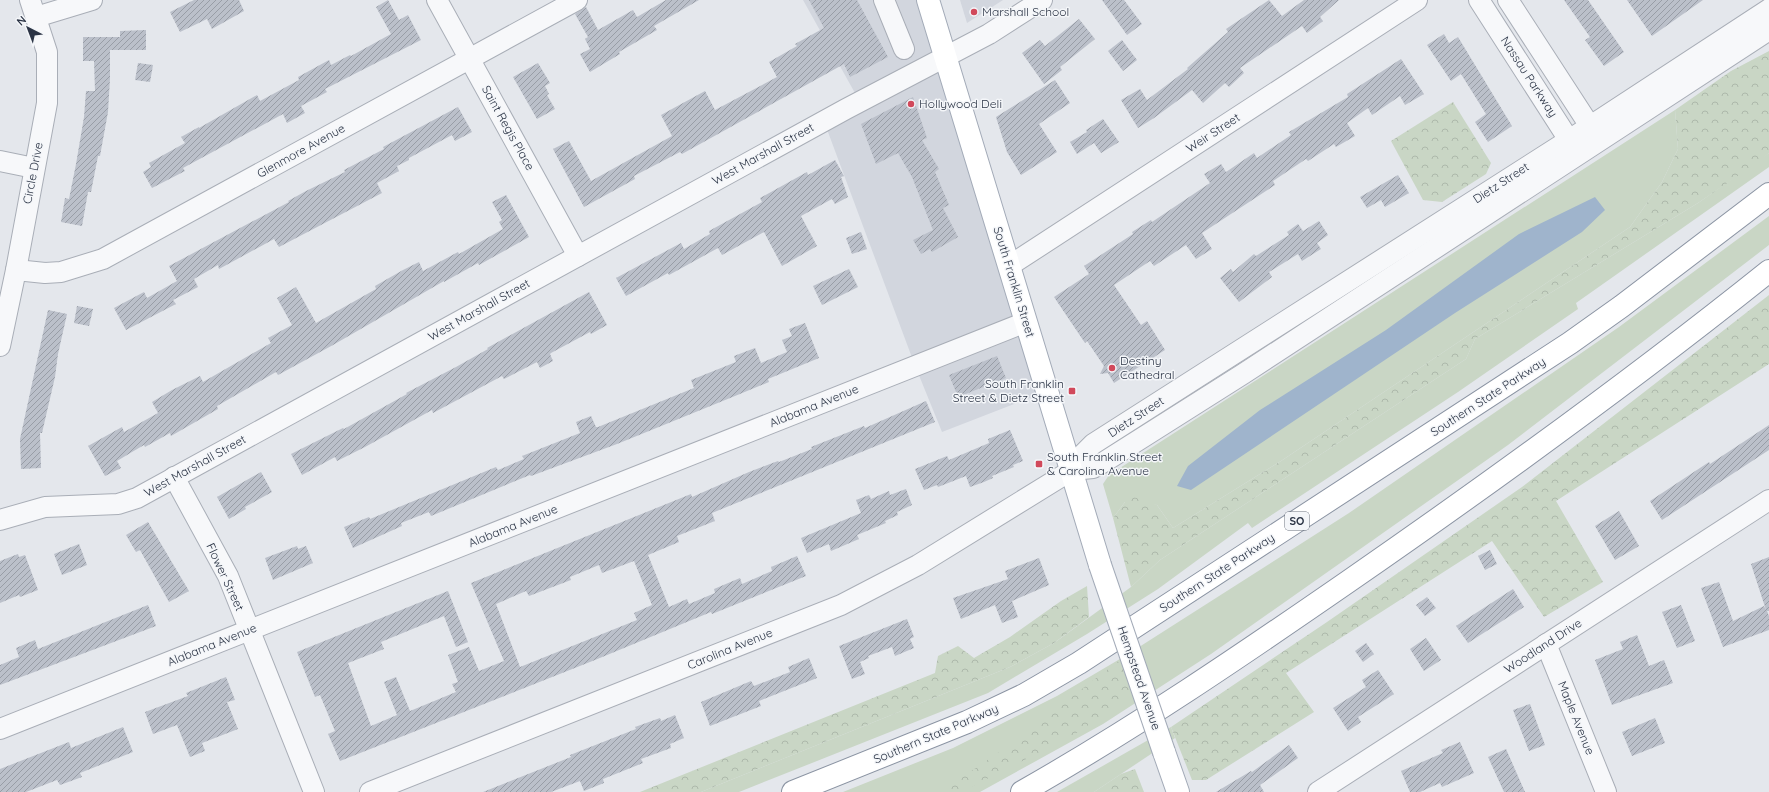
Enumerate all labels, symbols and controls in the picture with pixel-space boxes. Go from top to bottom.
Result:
place label: Marshall School [982,4,1069,19]
marker: Marshall School [969,7,979,17]
north arrow [8,8,48,48]
text: N [14,13,29,28]
street label: Nassau Parkway [1498,34,1561,120]
street label: Saint Regis Place [479,83,538,173]
place label: Hollywood Deli [919,96,1002,111]
marker: Hollywood Deli [906,99,916,109]
street label: Weir Street [1183,110,1243,156]
street label: West Marshall Street [709,119,816,188]
street label: Glenmore Avenue [254,120,348,181]
street label: Circle Drive [19,141,46,205]
street label: Dietz Street [1470,159,1532,206]
street label: South Franklin Street [990,225,1038,339]
street label: West Marshall Street [425,275,532,344]
place label: Destiny Cathedral [1120,353,1175,382]
street label: Southern State Parkway [1427,354,1548,439]
marker: Destiny Cathedral [1107,363,1117,373]
place label: South Franklin Street & Dietz Street [953,376,1064,405]
street label: Alabama Avenue [767,381,861,430]
marker: South Franklin Street & Dietz Street [1067,386,1077,396]
street label: Dietz Street [1105,393,1167,440]
street label: West Marshall Street [141,431,248,500]
place label: South Franklin Street & Carolina Avenue [1047,449,1162,478]
marker: South Franklin Street & Carolina Avenue [1034,459,1044,469]
street label: Alabama Avenue [466,501,560,550]
road number: SO [1285,512,1309,530]
street label: Southern State Parkway [1156,530,1277,615]
street label: Flower Street [203,540,248,613]
street label: Woodland Drive [1501,615,1585,676]
street label: Alabama Avenue [165,620,259,669]
street label: Hempstead Avenue [1115,624,1164,732]
street label: Carolina Avenue [685,625,775,672]
street label: Maple Avenue [1555,679,1598,757]
street label: Southern State Parkway [871,700,1000,767]

